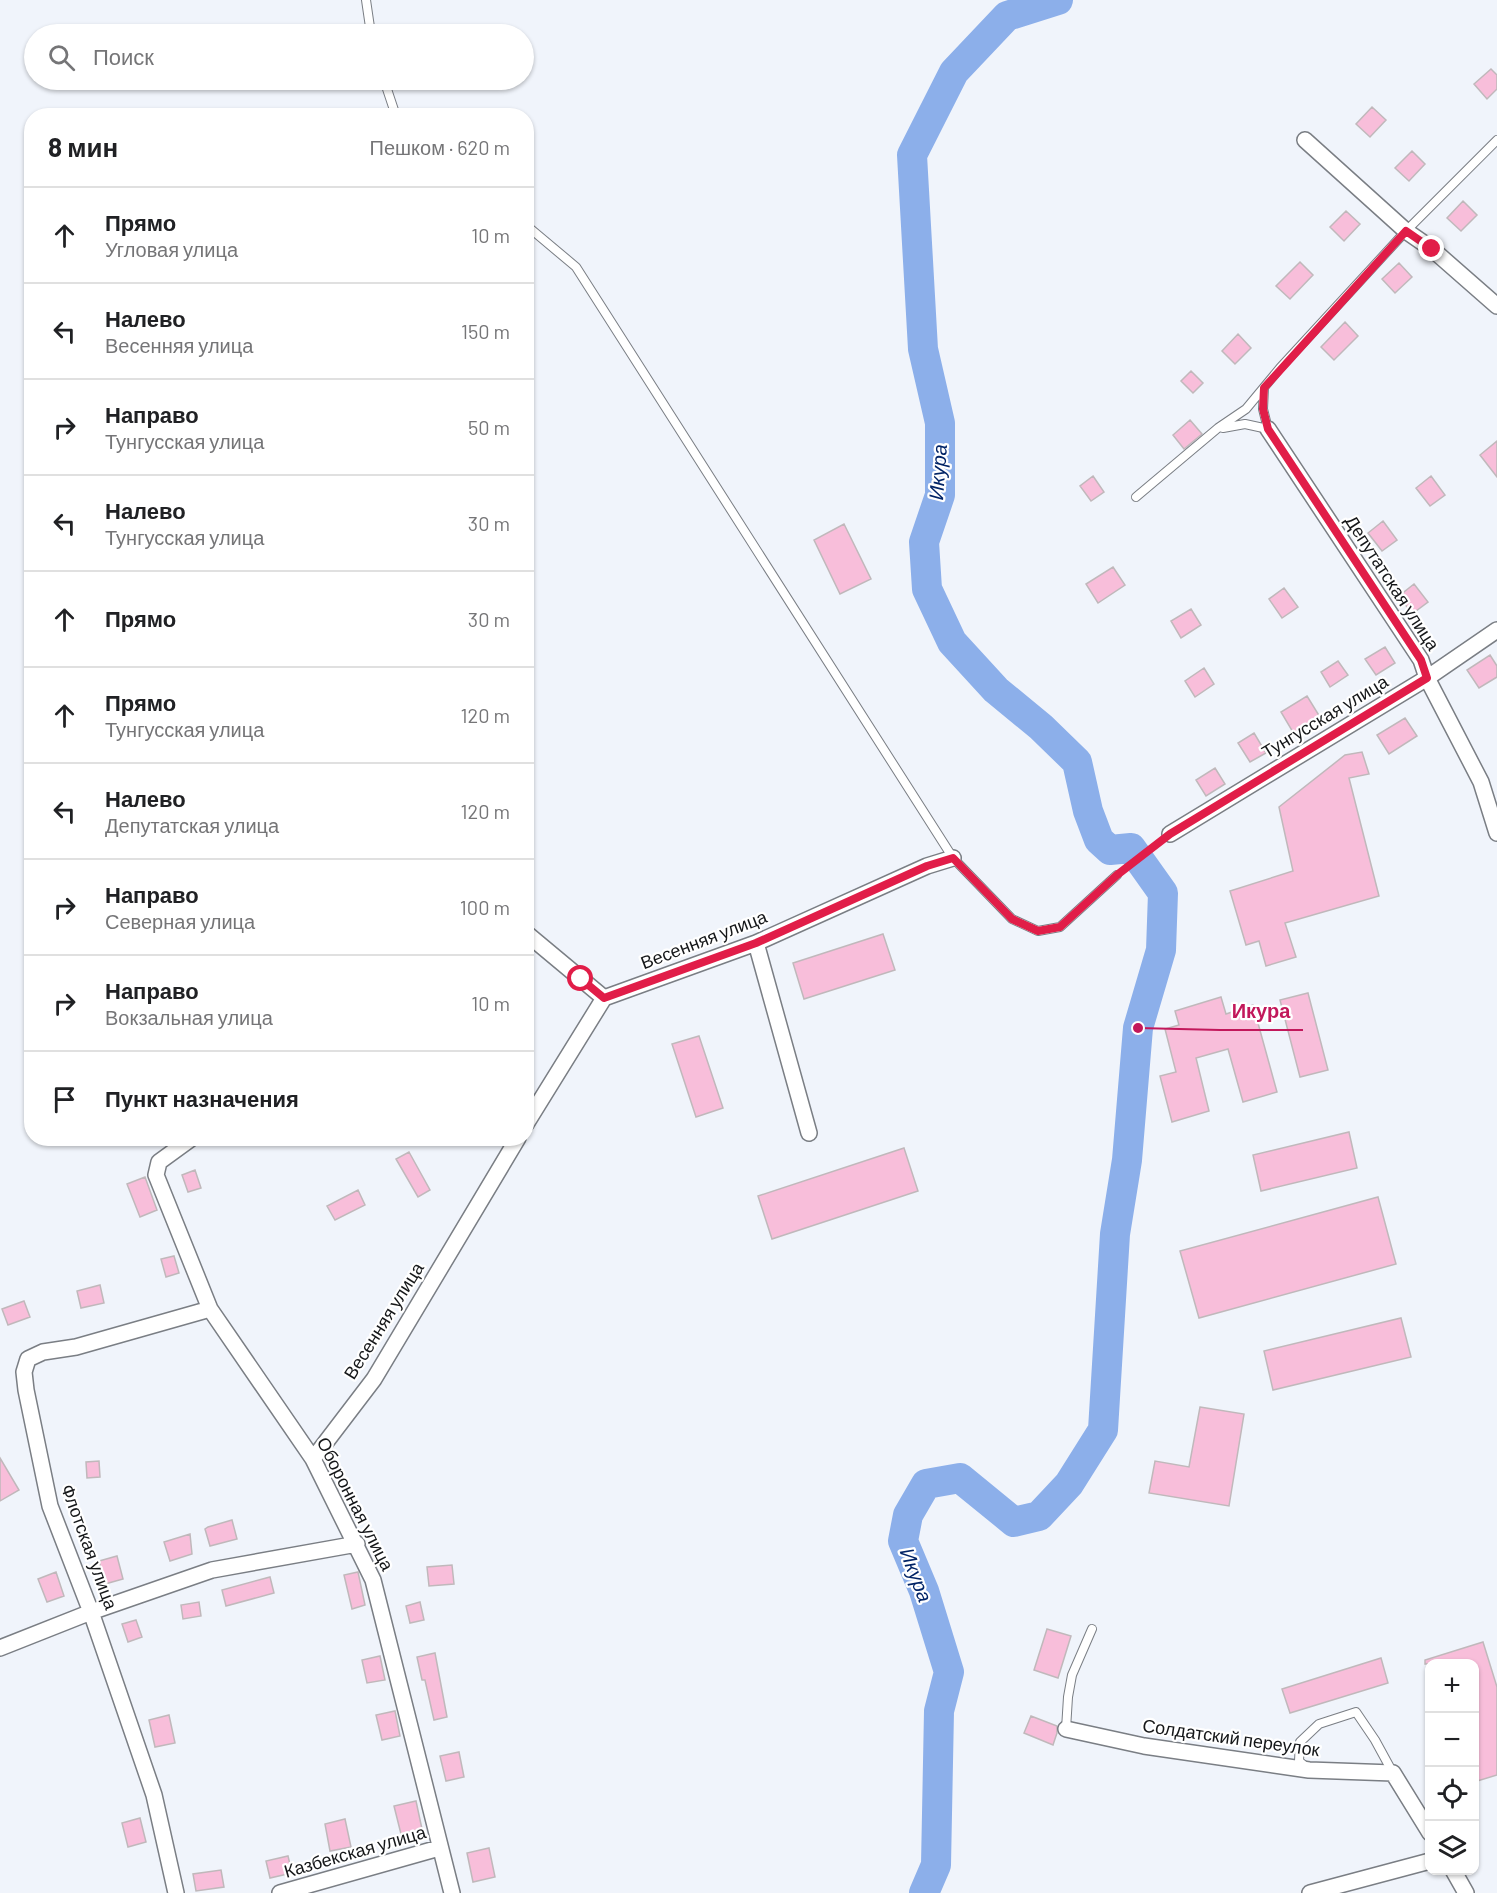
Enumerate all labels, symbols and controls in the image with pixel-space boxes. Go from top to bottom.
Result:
search box [24,24,534,90]
icon: search [45,41,78,74]
text: Поиск [93,43,154,69]
text: 8 мин [48,131,118,162]
text: Пешком · 620 m [370,135,510,159]
text: Прямо [105,209,176,235]
icon: ahead [48,219,81,252]
text: 10 m [471,223,510,247]
route end [1418,235,1444,261]
text: Угловая улица [105,237,238,261]
text: Налево [105,305,186,331]
icon: left [48,315,81,348]
text: 150 m [461,319,510,343]
text: Весенняя улица [105,333,253,357]
text: Направо [105,401,199,427]
icon: right [48,411,81,444]
text: 50 m [468,415,510,439]
text: Тунгусская улица [105,429,264,453]
water label: Икура [923,443,951,501]
text: Налево [105,497,186,523]
icon: left [48,507,81,540]
text: 30 m [468,511,510,535]
street label: Депутатская улица [1341,511,1445,655]
text: Тунгусская улица [105,525,264,549]
icon: ahead [48,603,81,636]
text: Прямо [105,605,176,631]
text: 30 m [468,607,510,631]
street label: Тунгусская улица [1257,669,1392,763]
text: Прямо [105,689,176,715]
icon: ahead [48,699,81,732]
text: 120 m [460,703,510,727]
text: Тунгусская улица [105,717,264,741]
text: Налево [105,785,186,811]
icon: left [48,795,81,828]
text: 120 m [460,799,510,823]
text: Депутатская улица [105,813,279,837]
text: Направо [105,881,199,907]
icon: right [48,891,81,924]
text: 100 m [460,895,510,919]
street label: Весенняя улица [637,905,771,973]
text: Северная улица [105,909,255,933]
route start [567,965,593,991]
text: Направо [105,977,199,1003]
icon: right [48,987,81,1020]
text: 10 m [471,991,510,1015]
callout: Икура [1220,992,1303,1030]
text: Икура [1232,998,1291,1022]
text: Вокзальная улица [105,1005,273,1029]
icon: arrive [48,1083,81,1116]
text: Пункт назначения [105,1085,299,1111]
street label: Весенняя улица [338,1257,428,1383]
street label: Оборонная улица [313,1433,400,1575]
street label: Флотская улица [57,1481,123,1613]
water label: Икура [896,1544,938,1605]
map controls [1425,1659,1479,1875]
button: + [1425,1659,1479,1713]
button: − [1425,1713,1479,1767]
street label: Солдатский переулок [1141,1714,1321,1760]
button: locate [1425,1767,1479,1821]
street label: Казбекская улица [281,1820,429,1882]
button: layers [1425,1821,1479,1875]

